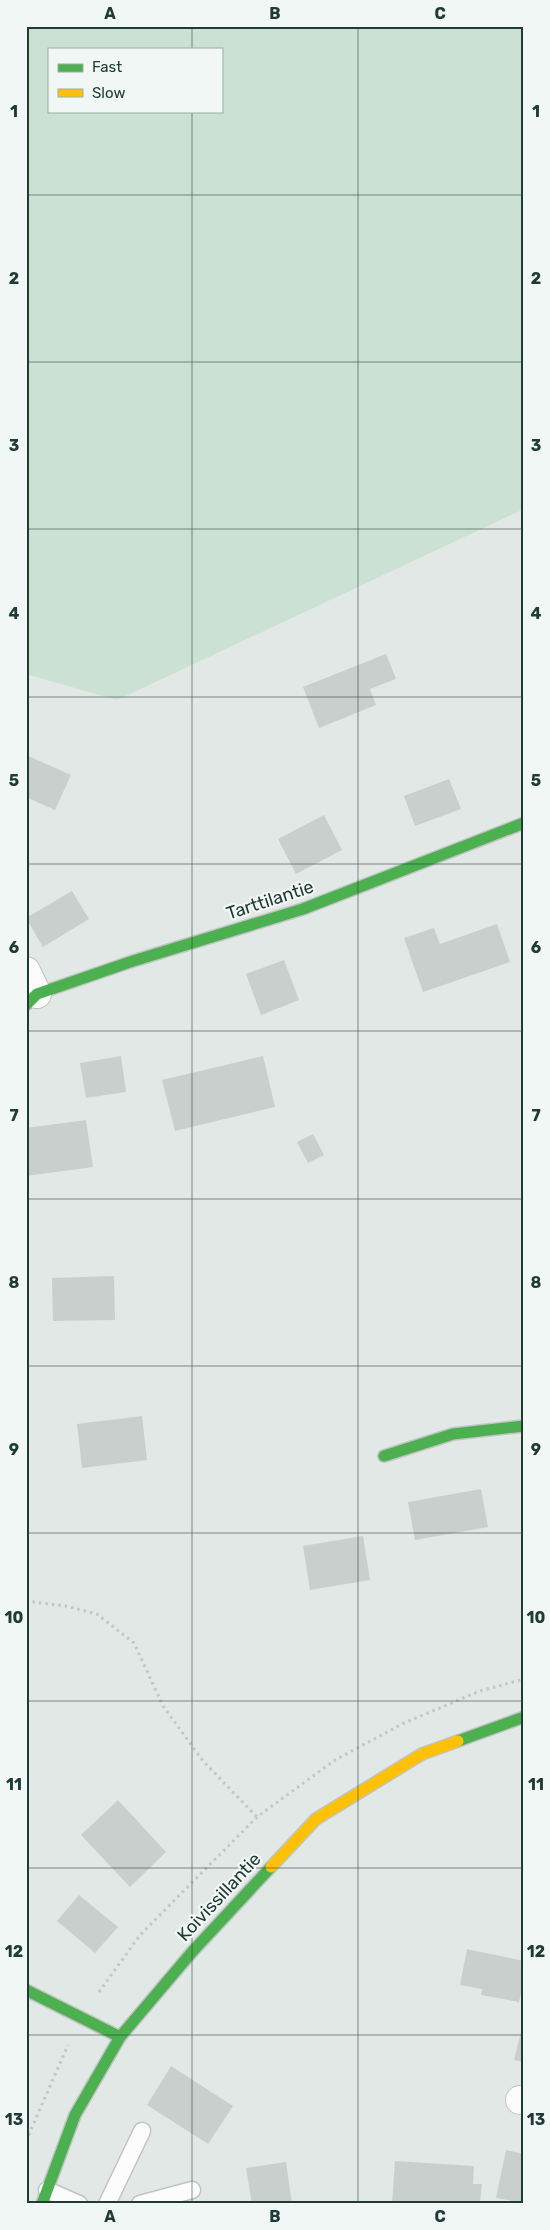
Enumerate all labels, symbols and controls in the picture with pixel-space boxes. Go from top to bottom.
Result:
text: A [104,4,116,23]
text: B [269,4,281,23]
text: C [434,4,446,23]
legend [48,48,222,112]
text: Fast [92,58,122,76]
text: Slow [92,84,125,102]
text: 1 [10,102,18,121]
text: 1 [532,102,540,121]
text: 2 [9,269,19,288]
text: 2 [531,269,541,288]
text: 3 [9,436,19,455]
text: 3 [531,436,541,455]
text: 4 [9,604,20,623]
text: 4 [531,604,542,623]
text: 5 [9,771,19,790]
text: 5 [531,771,541,790]
street label: Tarttilantie [224,876,316,924]
text: 6 [9,938,19,957]
text: 6 [531,938,541,957]
text: 7 [9,1106,19,1125]
text: 7 [531,1106,541,1125]
text: 8 [9,1273,20,1292]
text: 8 [531,1273,542,1292]
text: 9 [9,1440,19,1459]
text: 9 [531,1440,541,1459]
text: 10 [5,1608,24,1627]
text: 10 [527,1608,546,1627]
text: 11 [6,1775,22,1794]
text: 11 [528,1775,544,1794]
street label: Koivissillantie [172,1848,266,1946]
text: 12 [5,1942,23,1961]
text: 12 [527,1942,545,1961]
text: 13 [5,2110,23,2129]
text: 13 [527,2110,545,2129]
text: A [104,2207,116,2226]
text: B [269,2207,281,2226]
text: C [434,2207,446,2226]

